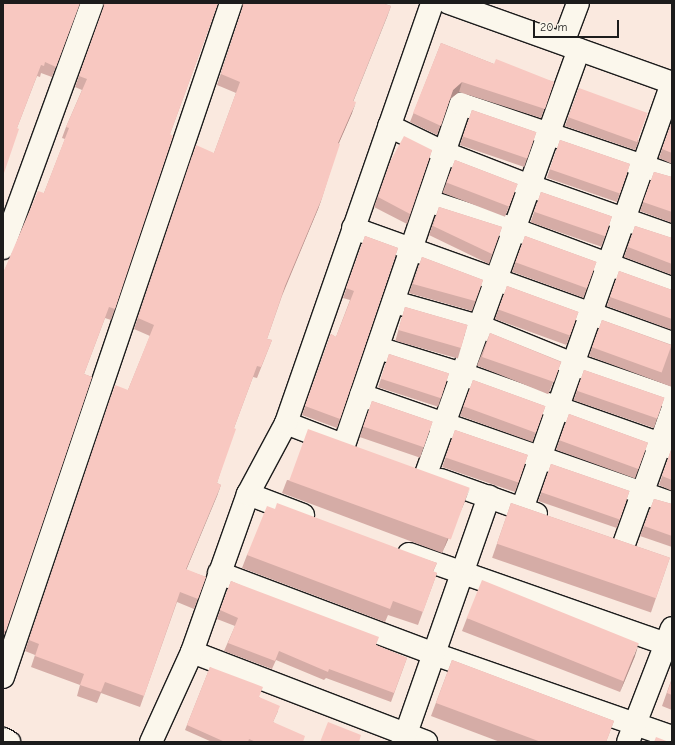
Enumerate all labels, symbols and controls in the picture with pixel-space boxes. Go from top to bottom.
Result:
scale bar [535,12,621,38]
text: 20 m [540,20,568,34]

